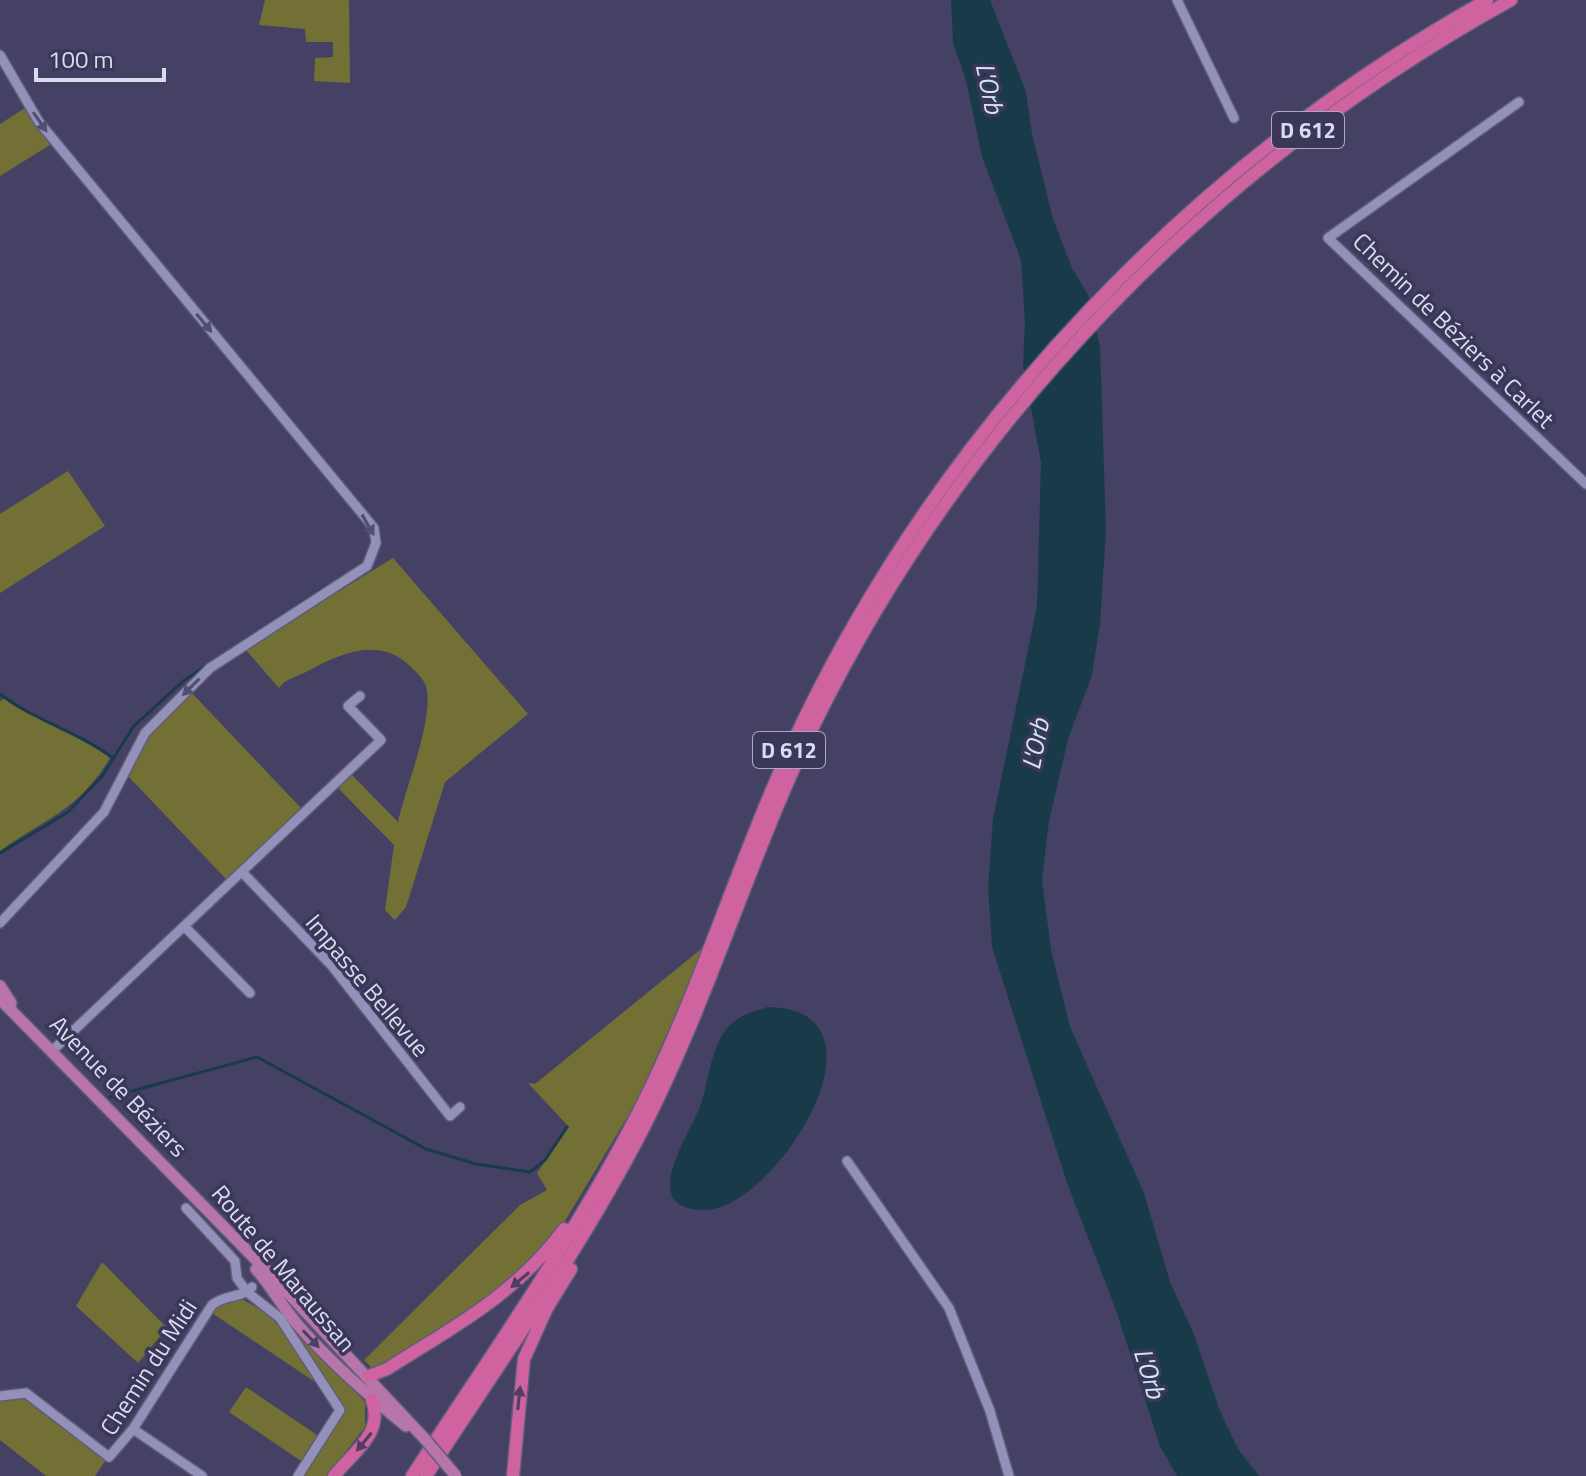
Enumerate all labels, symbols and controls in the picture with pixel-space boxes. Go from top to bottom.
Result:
scale bar [36,32,164,82]
text: 100 m [48,41,114,77]
water label: L'Orb [966,59,1015,118]
one-way arrow [32,112,47,133]
road number: D 612 [1272,112,1344,148]
street label: Chemin de Béziers à Carlet [1345,224,1563,437]
one-way arrow [196,313,213,334]
one-way arrow [361,514,375,536]
one-way arrow [182,677,201,696]
water label: L'Orb [1011,714,1059,773]
road number: D 612 [753,732,825,768]
street label: Impasse Bellevue [297,906,439,1064]
street label: Avenue de Béziers [42,1007,196,1165]
street label: Route de Maraussan [203,1177,365,1359]
one-way arrow [511,1271,531,1288]
street label: Chemin du Midi [91,1292,205,1442]
one-way arrow [302,1329,320,1348]
water label: L'Orb [1124,1343,1176,1404]
one-way arrow [513,1385,526,1410]
one-way arrow [355,1431,372,1452]

